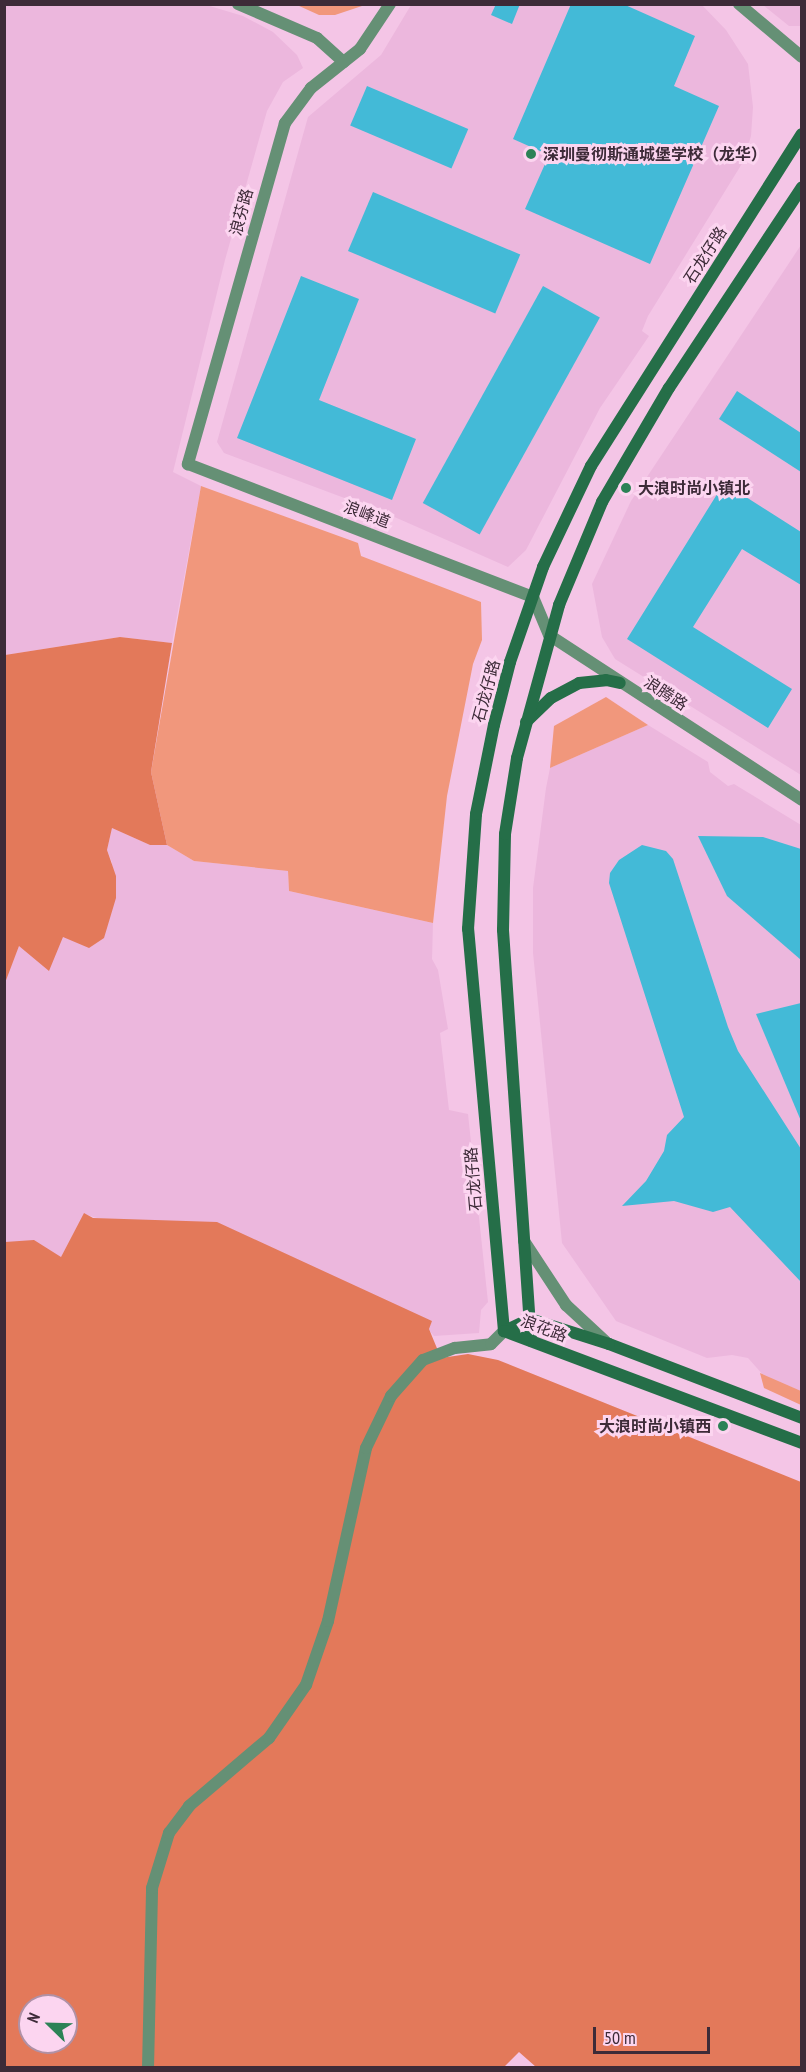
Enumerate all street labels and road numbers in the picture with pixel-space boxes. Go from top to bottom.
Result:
street label: 浪芬路 [226,186,256,238]
street label: 石龙仔路 [680,223,730,287]
street label: 浪峰道 [341,496,393,532]
street label: 石龙仔路 [468,658,504,724]
street label: 浪腾路 [641,672,691,714]
street label: 石龙仔路 [461,1146,485,1212]
street label: 浪花路 [518,1310,570,1346]

